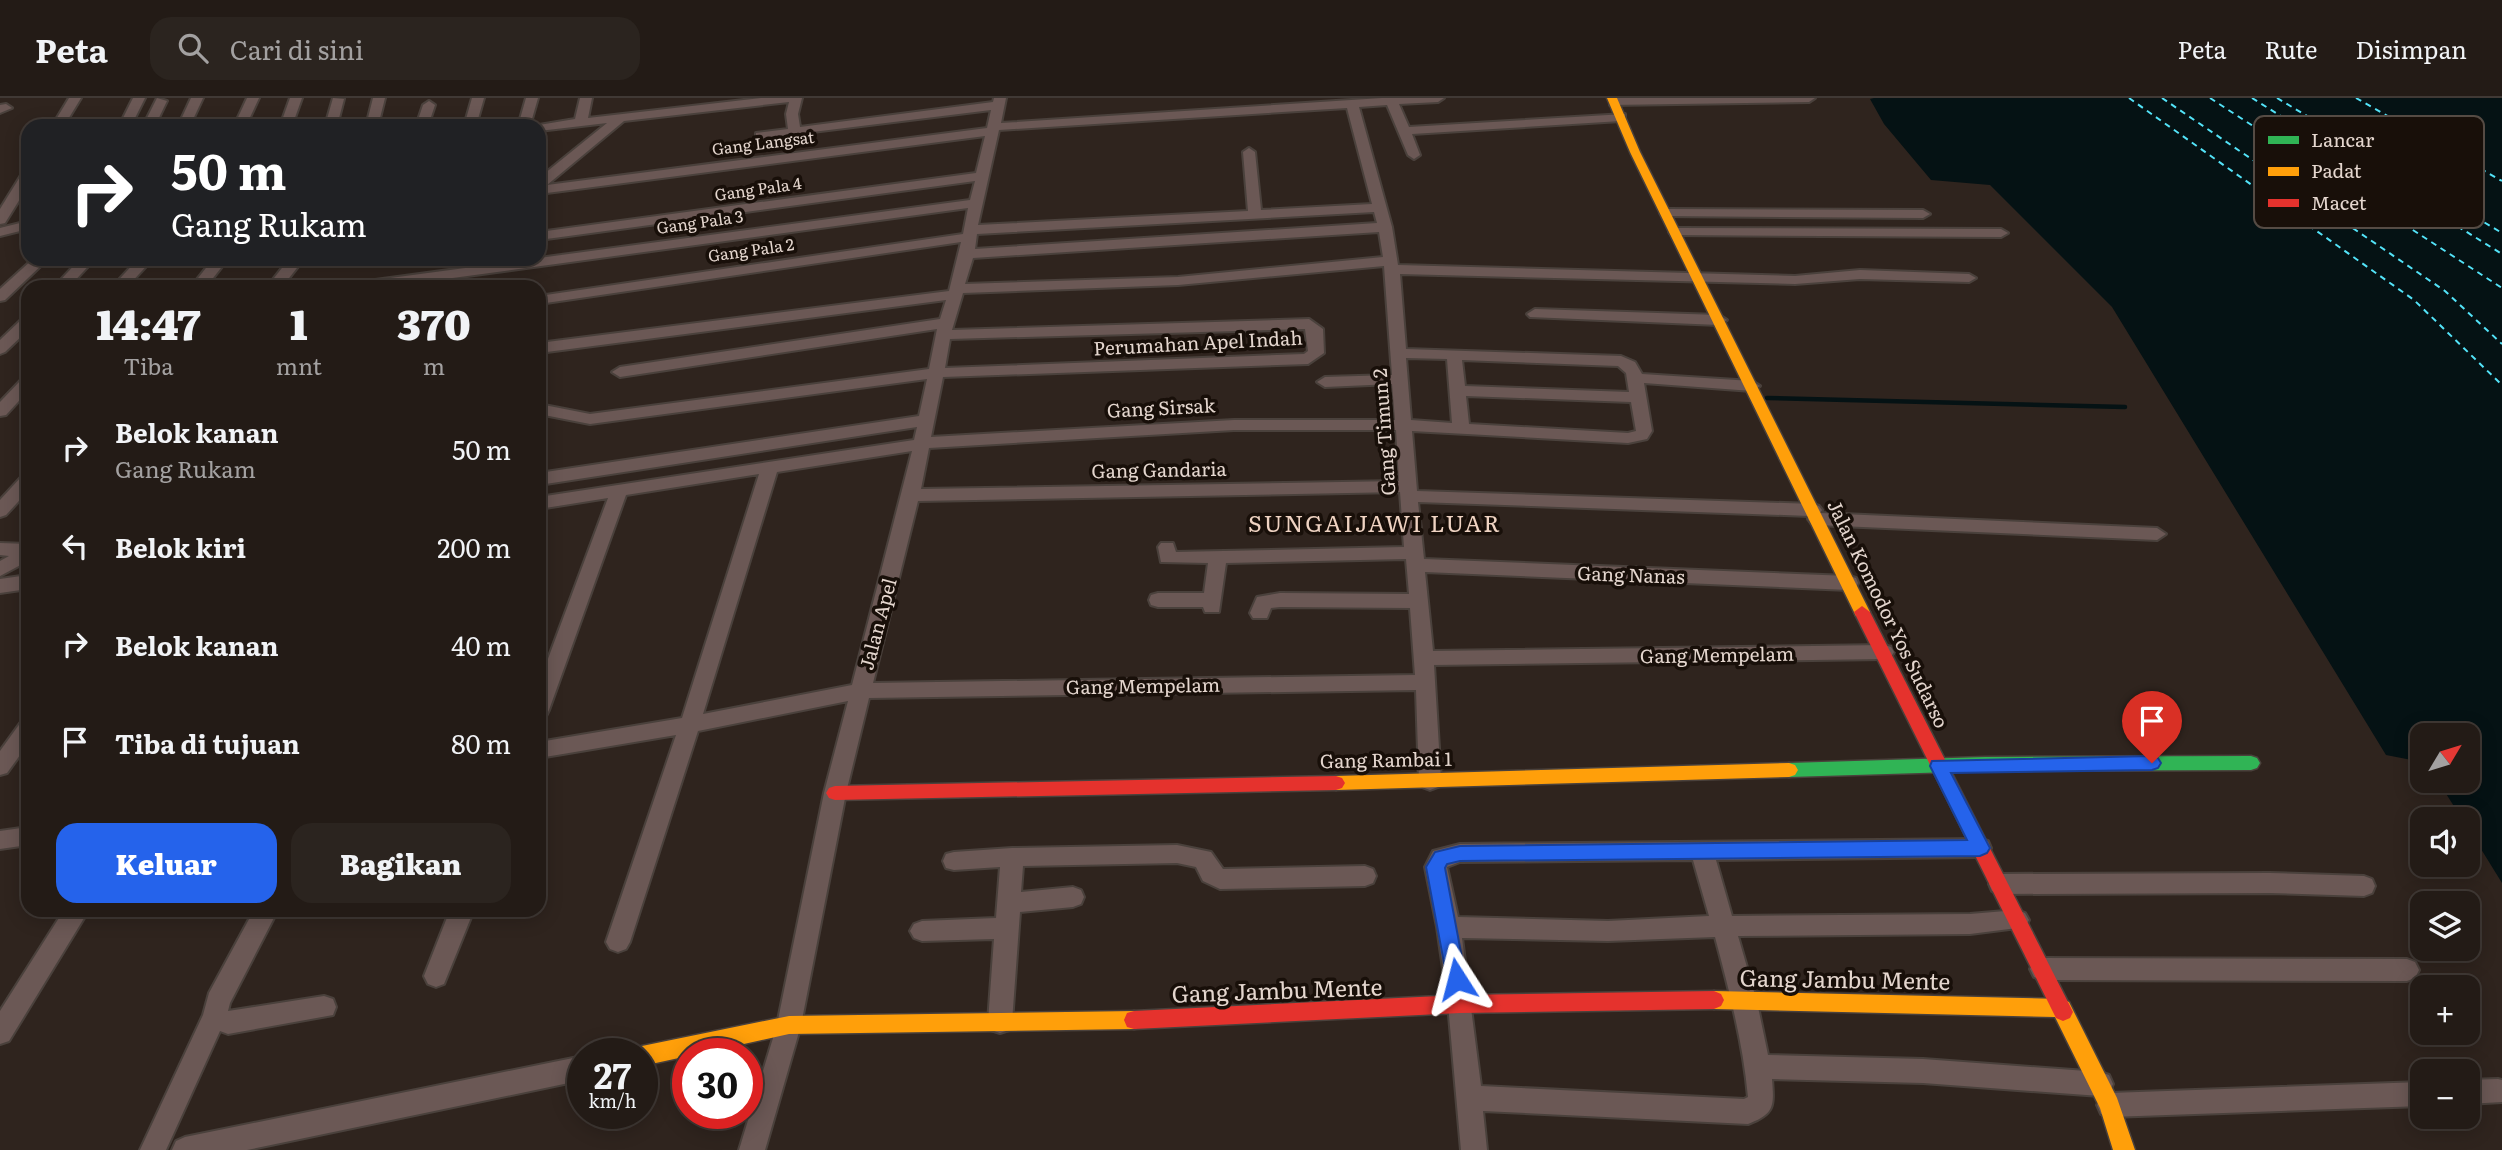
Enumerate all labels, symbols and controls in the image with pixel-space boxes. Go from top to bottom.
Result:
search box [150,17,640,80]
text: Peta [35,24,108,73]
icon: search [174,29,212,67]
text: Cari di sini [230,29,364,68]
text: Peta [2178,31,2227,66]
text: Rute [2265,31,2317,66]
text: Disimpan [2355,31,2467,66]
legend [2254,116,2484,228]
street label: Gang Langsat [710,124,816,160]
text: Lancar [2311,125,2374,153]
text: 50 m [171,132,287,205]
icon: right [56,147,147,238]
text: Padat [2311,156,2362,184]
street label: Gang Pala 4 [713,170,803,206]
text: Macet [2311,188,2367,216]
text: Gang Rukam [171,199,367,247]
street label: Gang Pala 3 [655,203,745,239]
street label: Gang Pala 2 [706,231,795,267]
text: 14:47 [96,291,201,353]
text: 1 [290,291,308,353]
text: 370 [397,291,471,353]
street label: Perumahan Apel Indah [1093,323,1303,361]
text: Tiba [123,348,174,382]
text: mnt [276,348,322,382]
text: m [423,348,445,382]
street label: Gang Timun 2 [1365,368,1401,497]
street label: Gang Sirsak [1106,390,1216,424]
text: Belok kanan [115,412,279,451]
icon: right [56,429,94,467]
text: 50 m [452,429,511,468]
text: Gang Rukam [115,451,256,485]
street label: Gang Gandaria [1091,454,1228,484]
street label: Jalan Komodor Yos Sudarso [1821,495,1957,733]
district label: SUNGAIJAWI LUAR [1248,505,1502,539]
icon: left [56,527,94,565]
text: Belok kiri [115,527,246,566]
text: 200 m [437,527,511,566]
street label: Gang Nanas [1577,558,1686,590]
street label: Jalan Apel [851,575,903,673]
icon: right [56,625,94,663]
text: Belok kanan [115,625,279,664]
text: 40 m [451,625,511,664]
street label: Gang Mempelam [1640,639,1794,669]
street label: Gang Mempelam [1066,670,1220,700]
pin [2122,691,2182,763]
icon: arrive [2133,702,2171,740]
icon: arrive [56,723,94,761]
text: Tiba di tujuan [115,723,300,762]
text: 80 m [451,723,511,762]
north arrow [2410,723,2480,793]
map controls [2410,723,2480,1129]
street label: Gang Rambai 1 [1320,744,1453,774]
button: sound [2410,807,2480,877]
button: Keluar [56,823,277,903]
button: Bagikan [291,823,511,903]
button: layers [2410,891,2480,961]
position arrow [1420,942,1494,1016]
street label: Gang Jambu Mente [1739,959,1951,997]
street label: Gang Jambu Mente [1171,968,1383,1010]
button: + [2410,975,2480,1045]
speed limit sign: 30 [672,1038,763,1129]
text: 27 [594,1048,631,1100]
button: − [2410,1059,2480,1129]
text: km/h [589,1087,636,1114]

